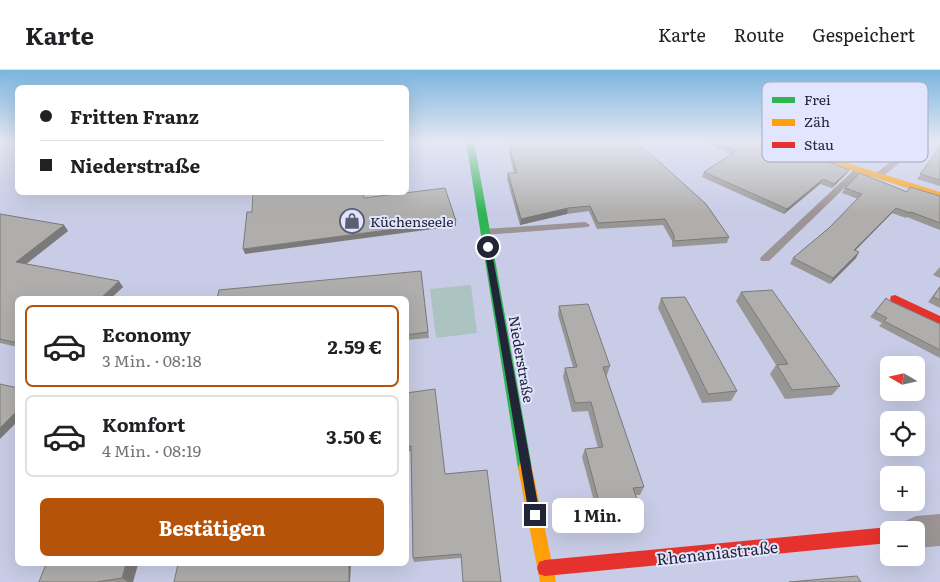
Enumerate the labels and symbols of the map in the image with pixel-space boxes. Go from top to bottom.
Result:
legend [762,82,928,162]
text: Frei [804,89,831,109]
text: Zäh [804,111,830,131]
text: Stau [804,134,834,154]
shop icon: Küchenseele [339,208,365,234]
place label: Küchenseele [370,211,454,231]
route start [477,236,499,258]
street label: Niederstraße [505,314,539,404]
north arrow [880,356,925,401]
callout: 1 Min. [552,498,645,532]
route end [524,504,546,526]
street label: Rhenaniastraße [655,534,779,570]

